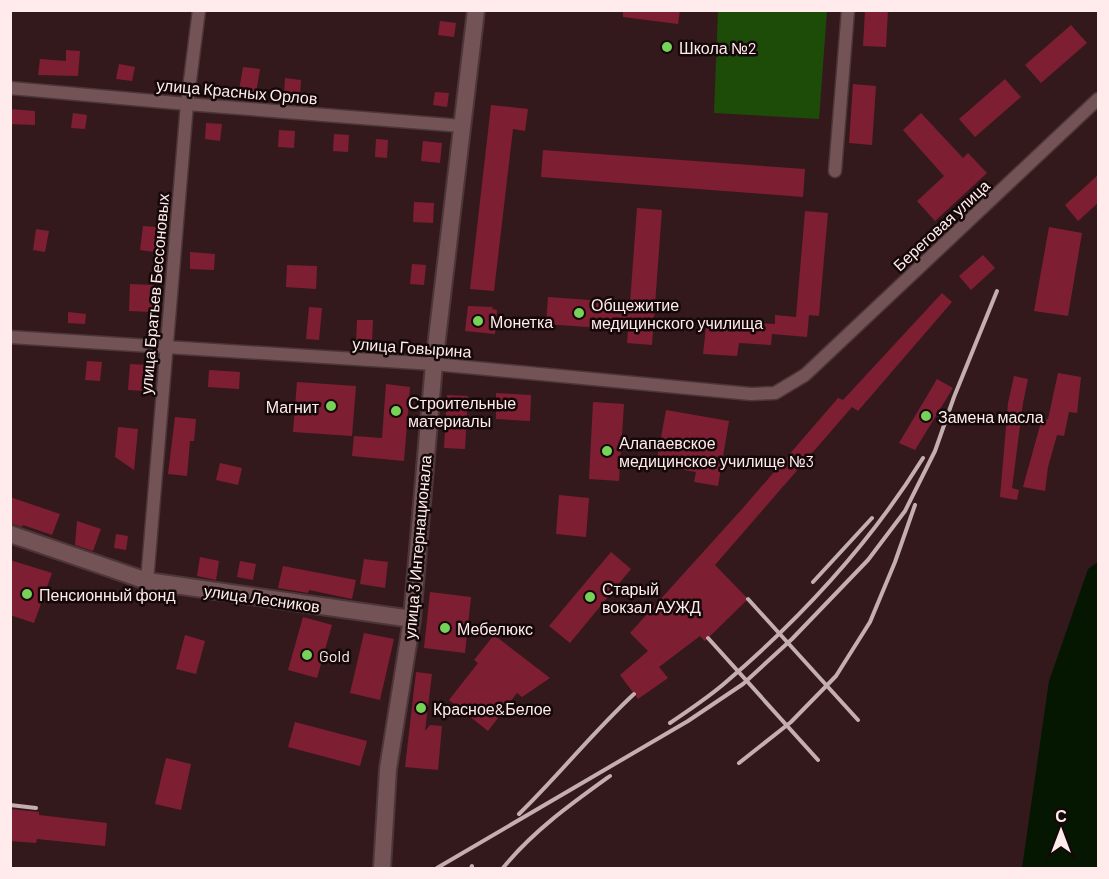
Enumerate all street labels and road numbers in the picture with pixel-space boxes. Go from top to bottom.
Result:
street label: улица Красных Орлов [156,74,318,108]
street label: Береговая улица [889,175,993,274]
street label: улица Братьев Бессоновых [136,193,172,395]
street label: улица Говырина [352,333,472,361]
street label: улица 3 Интернационала [399,454,435,640]
street label: улица Лесников [203,580,321,616]

